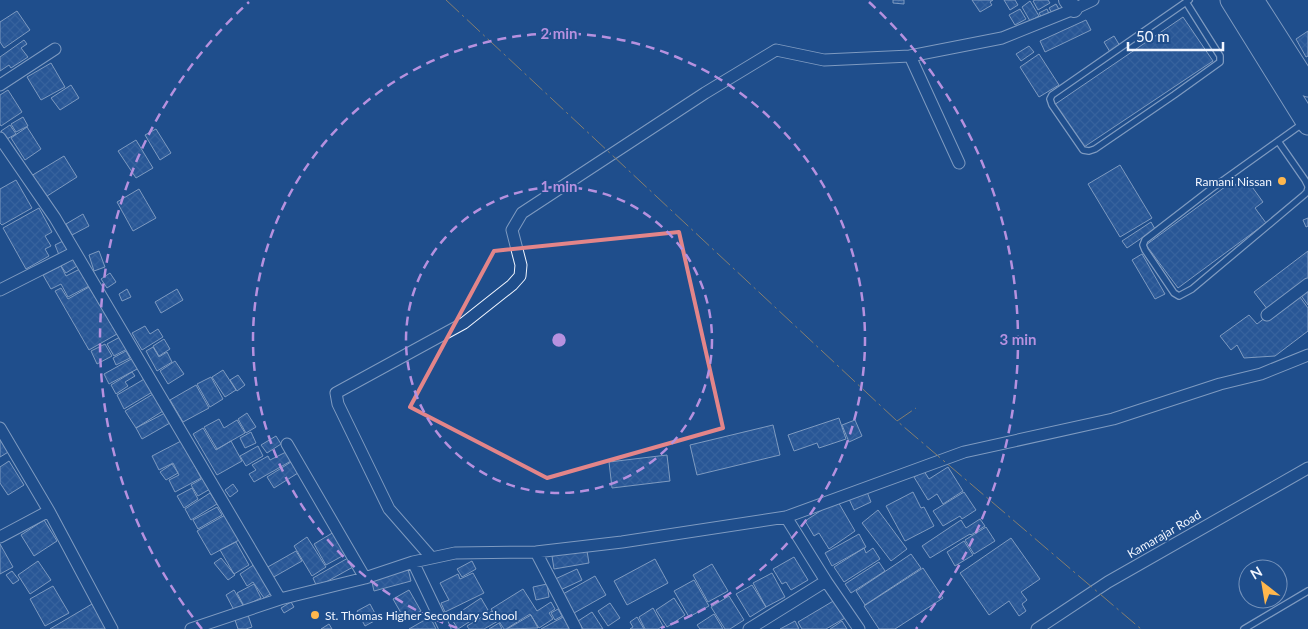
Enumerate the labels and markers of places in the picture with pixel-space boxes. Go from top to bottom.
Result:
place label: Ramani Nissan [1195,174,1272,189]
marker: Ramani Nissan [1276,175,1288,187]
centre of rings [550,331,568,349]
place label: St. Thomas Higher Secondary School [325,608,517,623]
marker: St. Thomas Higher Secondary School [309,609,321,621]

